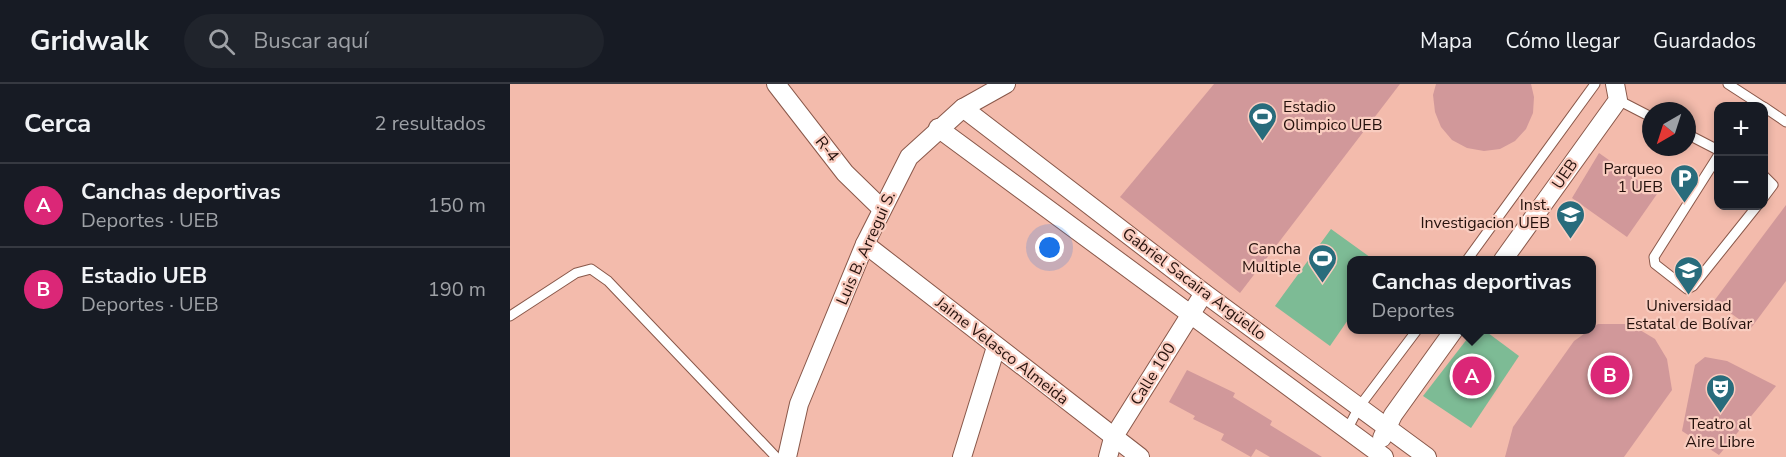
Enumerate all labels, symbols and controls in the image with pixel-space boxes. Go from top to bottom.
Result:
search box [184,14,604,68]
text: Gridwalk [30,22,148,60]
icon: search [205,25,238,58]
text: Buscar aquí [253,26,368,56]
text: Mapa [1420,27,1472,55]
text: Cómo llegar [1505,27,1620,55]
text: Guardados [1653,27,1756,55]
place label: Estadio Olimpico UEB [1283,96,1383,136]
sports icon: Estadio Olimpico UEB [1246,100,1278,142]
north arrow [1642,102,1696,156]
map controls [1714,102,1768,210]
button: + [1714,102,1768,156]
text: Cerca [24,106,91,141]
text: 2 resultados [375,110,486,137]
street label: R-4 [810,132,844,167]
street label: UEB [1547,155,1583,193]
button: − [1714,156,1768,210]
place label: Parqueo 1 UEB [1603,158,1663,198]
parking icon: Parqueo 1 UEB [1668,162,1700,204]
text: Canchas deportivas [81,177,281,207]
street label: Luis B. Arregui S. [831,188,901,308]
text: A [36,192,51,219]
text: 150 m [428,192,486,219]
place label: Inst. Investigacion UEB [1420,194,1550,234]
school or university icon: Inst. Investigacion UEB [1555,198,1587,240]
text: Deportes · UEB [81,207,219,234]
street label: Gabriel Sacaira Argüello [1118,223,1270,345]
your location [1035,233,1064,262]
place label: Cancha Multiple [1242,238,1301,278]
sports icon: Cancha Multiple [1306,242,1338,284]
school or university icon: Universidad Estatal de Bolívar [1673,254,1705,296]
popup [1347,256,1596,334]
text: Estadio UEB [81,261,207,291]
text: Canchas deportivas [1372,267,1571,297]
text: B [37,276,50,303]
text: 190 m [428,276,486,303]
text: Deportes · UEB [81,291,219,318]
street label: Jaime Velasco Almeida [930,291,1073,410]
place label: Universidad Estatal de Bolívar [1626,295,1752,335]
text: Deportes [1372,297,1455,324]
street label: Calle 100 [1125,339,1181,409]
pin: B [1590,352,1630,398]
pin: A [1452,354,1492,398]
theatre icon: Teatro al Aire Libre [1704,372,1736,414]
place label: Teatro al Aire Libre [1685,413,1755,453]

